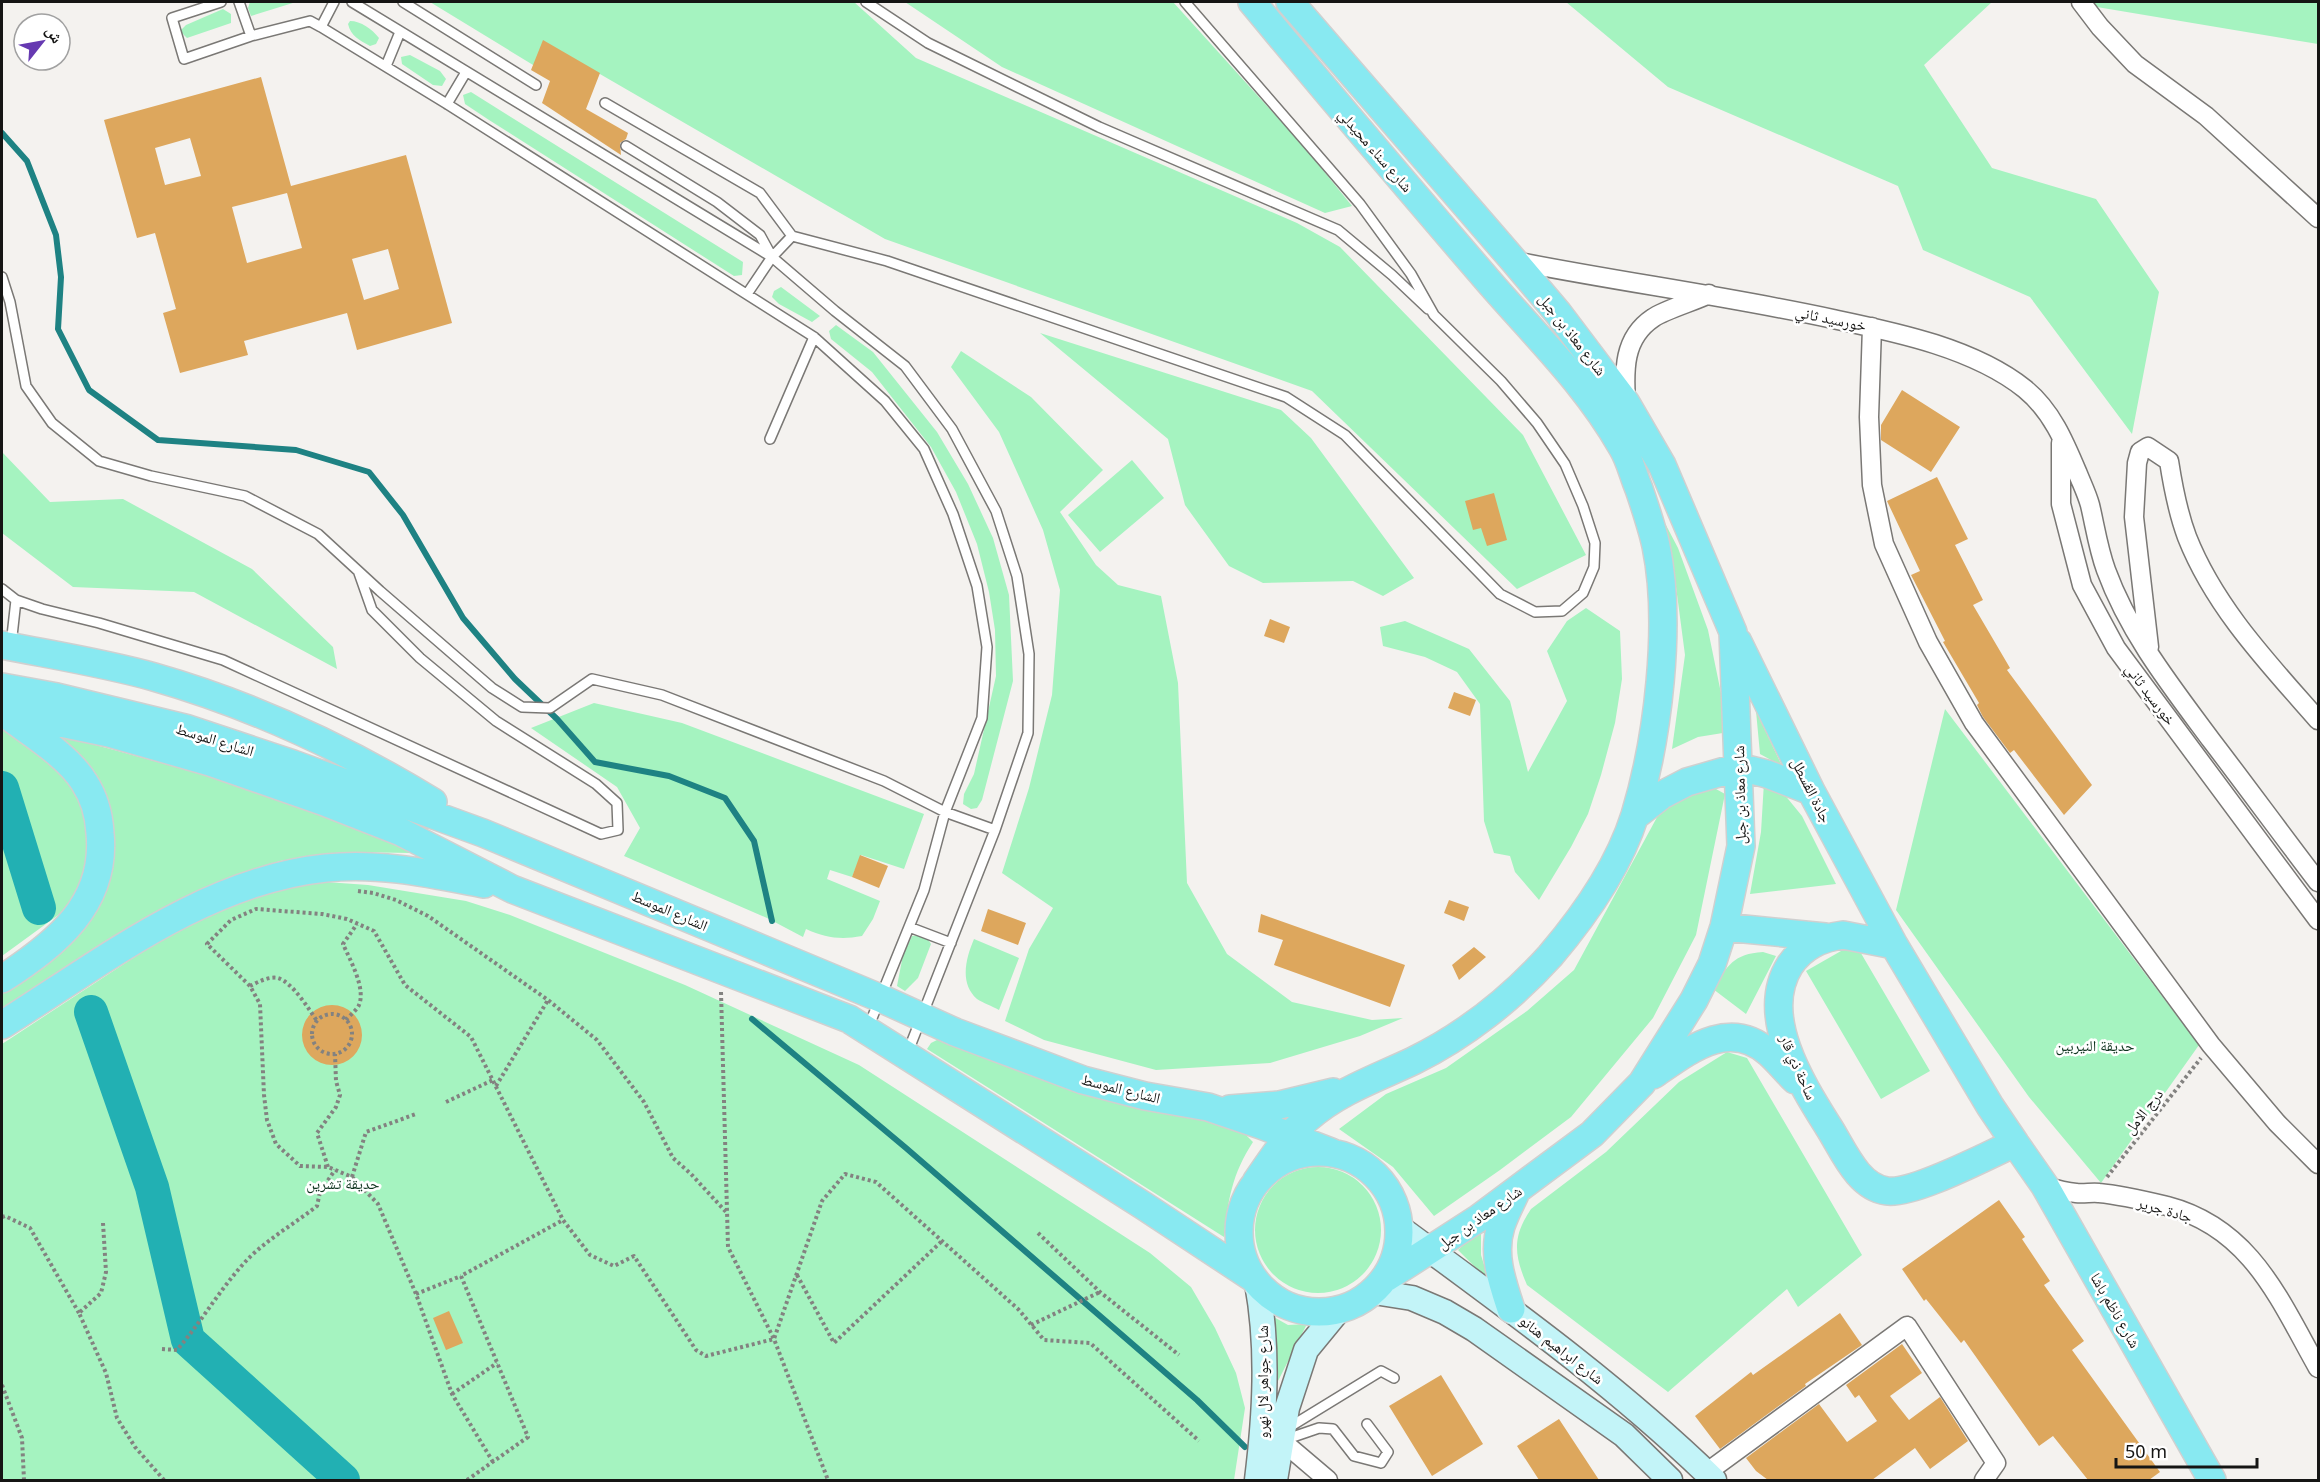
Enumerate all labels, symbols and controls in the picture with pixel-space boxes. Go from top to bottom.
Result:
north arrow [12,12,72,72]
text: ش [41,21,69,47]
street label: شارع سناء محيدلي [1332,104,1418,198]
street label: شارع معاذ بن جبل [1534,289,1611,380]
street label: خورسيد ثاني [1793,301,1869,338]
street label: خورسيد ثاني [2119,659,2181,731]
street label: الشارع الموسط [173,718,257,761]
street label: شارع معاذ بن جبل [1728,745,1751,845]
street label: جادة القسطل [1786,754,1837,827]
street label: الشارع الموسط [629,885,711,936]
street label: ساحة ذي قار [1773,1030,1822,1104]
park label: حديقة النيربين [2055,1035,2135,1056]
street label: الشارع الموسط [1079,1069,1163,1108]
street label: درج الامل [2119,1084,2168,1138]
park label: حديقة تشرين [306,1173,380,1194]
street label: شارع معاذ بن جبل [1433,1180,1526,1254]
street label: جادة جرير [2134,1191,2195,1227]
street label: شارع ناظم باشا [2086,1269,2146,1352]
street label: شارع ابراهيم هنانو [1515,1310,1608,1389]
street label: شارع جواهر لال نهرو [1252,1325,1273,1439]
scale bar [2116,1431,2257,1469]
text: 50 m [2125,1439,2167,1463]

